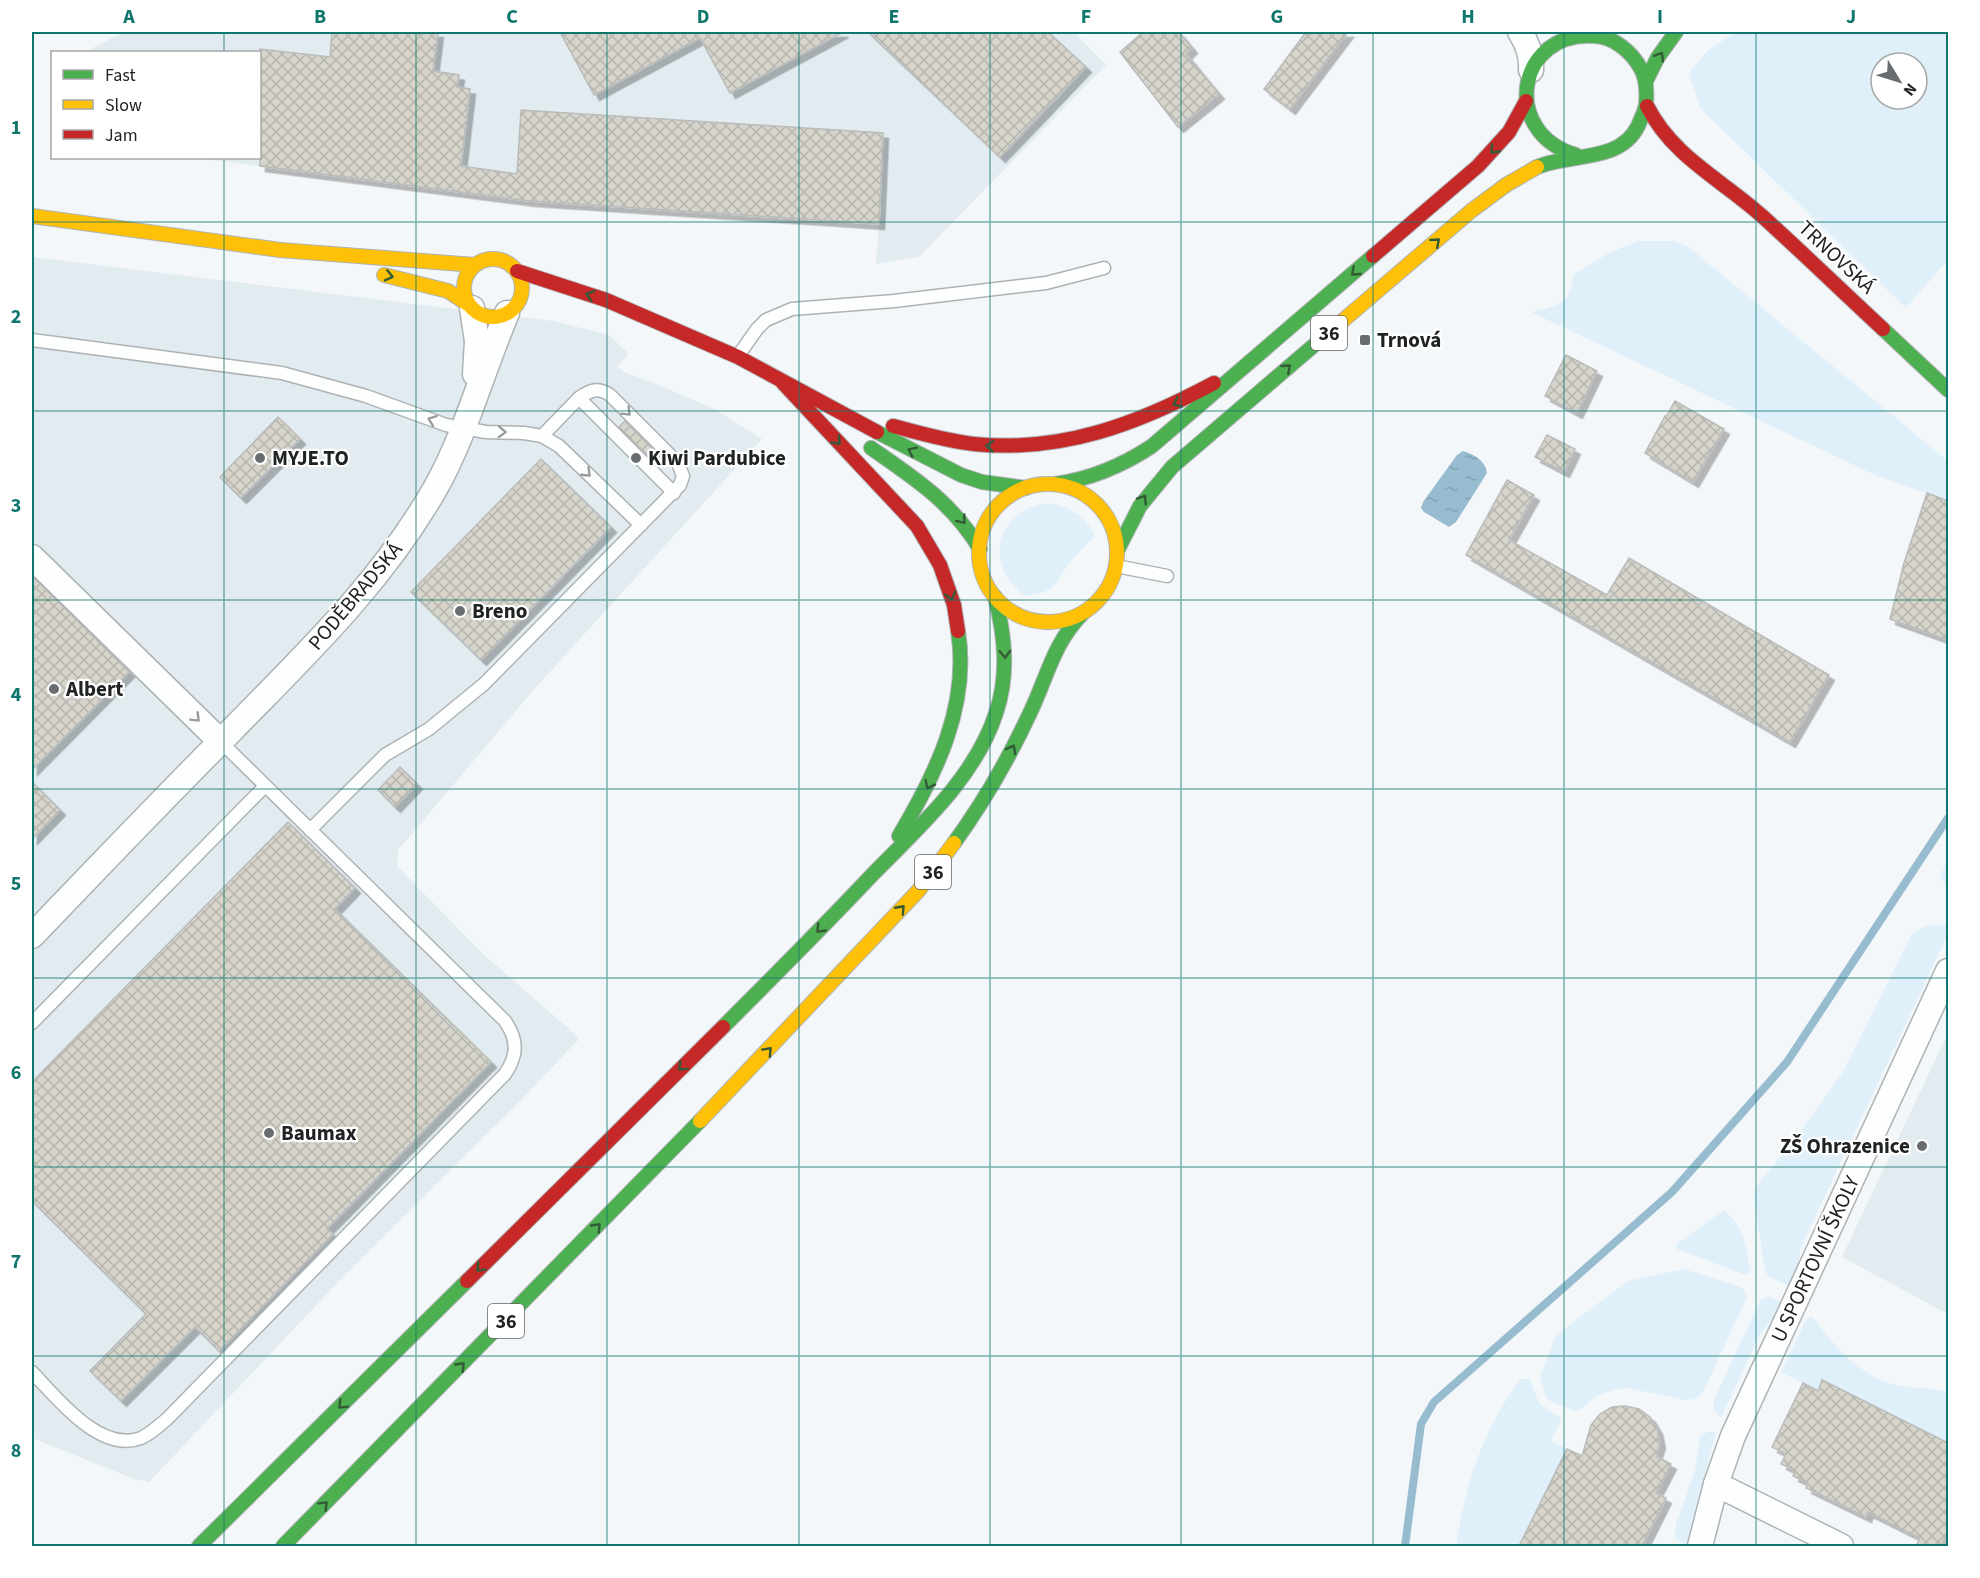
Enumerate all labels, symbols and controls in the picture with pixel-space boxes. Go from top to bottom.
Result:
text: A [122,3,135,31]
text: B [314,3,326,31]
text: C [506,3,518,31]
text: D [697,3,709,31]
text: E [889,3,899,31]
text: F [1081,3,1091,31]
text: G [1271,3,1283,31]
text: H [1461,3,1475,31]
text: I [1657,3,1663,31]
text: J [1846,3,1856,31]
legend [51,51,261,159]
north arrow [1869,51,1929,111]
one-way arrow [1652,52,1664,62]
text: Fast [105,63,136,88]
text: N [1898,79,1922,101]
text: Slow [105,93,142,118]
text: 1 [11,114,21,142]
text: Jam [105,123,138,148]
one-way arrow [1490,143,1501,153]
street label: TRNOVSKÁ [1792,213,1883,301]
one-way arrow [1429,238,1440,249]
one-way arrow [1351,264,1362,275]
one-way arrow [384,269,394,282]
one-way arrow [585,290,596,302]
text: 2 [11,303,21,331]
road number: 36 [1311,316,1347,350]
place label: Trnová [1377,325,1441,355]
marker: Trnová [1358,333,1372,347]
one-way arrow [1280,365,1291,376]
one-way arrow [1173,396,1184,408]
one-way arrow [619,405,630,416]
one-way arrow [427,415,438,427]
one-way arrow [498,426,507,439]
one-way arrow [830,433,841,444]
one-way arrow [985,439,994,452]
place label: MYJE.TO [272,443,349,473]
place label: Kiwi Pardubice [648,443,786,473]
one-way arrow [907,446,918,458]
marker: MYJE.TO [253,451,267,465]
marker: Kiwi Pardubice [629,451,643,465]
one-way arrow [579,465,590,476]
text: 3 [11,492,21,520]
one-way arrow [1136,495,1147,506]
one-way arrow [955,514,966,525]
street label: PODĚBRADSKÁ [301,535,410,657]
one-way arrow [944,590,956,601]
place label: Breno [472,596,527,626]
marker: Breno [453,604,467,618]
one-way arrow [999,650,1012,659]
place label: Albert [65,674,123,704]
text: 4 [11,681,22,709]
marker: Albert [47,682,61,696]
one-way arrow [189,711,200,722]
one-way arrow [1005,745,1016,755]
one-way arrow [925,778,936,789]
road number: 36 [915,855,951,889]
text: 5 [11,870,21,898]
one-way arrow [894,905,905,916]
one-way arrow [816,923,827,933]
one-way arrow [760,1047,771,1058]
text: 6 [11,1059,21,1087]
one-way arrow [679,1060,689,1071]
place label: Baumax [281,1118,357,1148]
marker: Baumax [262,1126,276,1140]
place label: ZŠ Ohrazenice [1780,1131,1910,1161]
marker: ZŠ Ohrazenice [1915,1139,1929,1153]
street label: U SPORTOVNÍ ŠKOLY [1763,1170,1867,1347]
one-way arrow [590,1223,601,1234]
text: 7 [11,1248,21,1276]
one-way arrow [477,1260,488,1271]
road number: 36 [488,1304,524,1338]
one-way arrow [454,1363,465,1374]
one-way arrow [338,1397,349,1408]
text: 8 [11,1437,21,1465]
one-way arrow [318,1501,328,1512]

